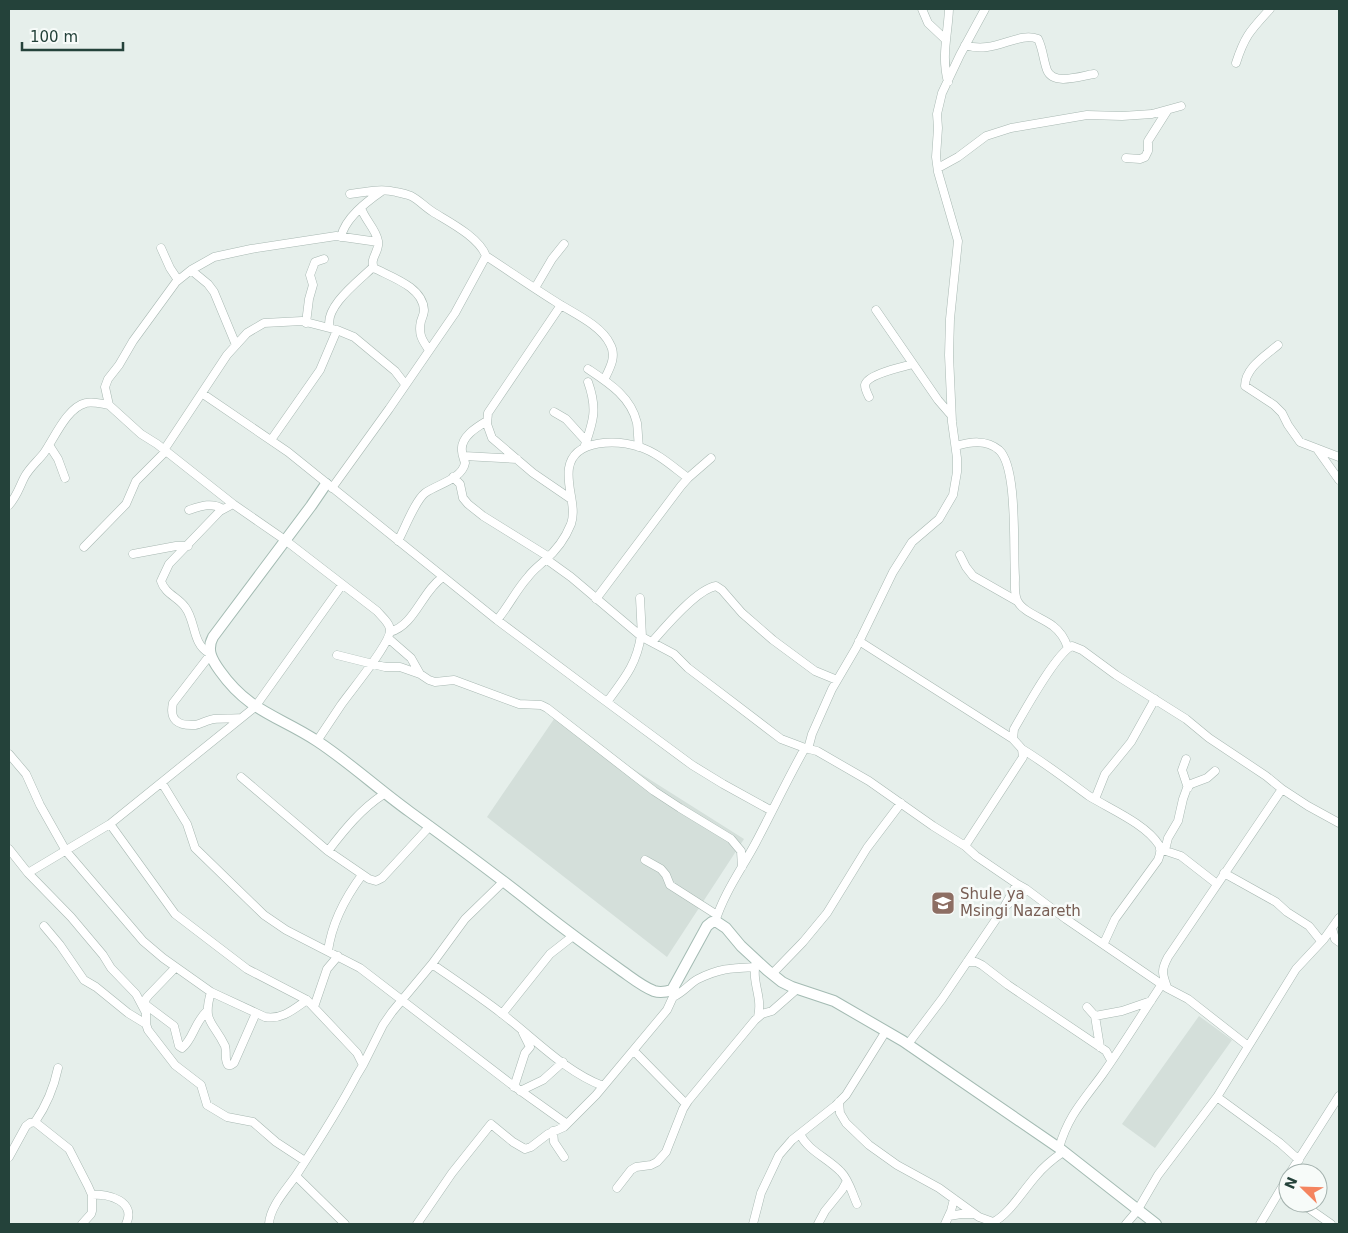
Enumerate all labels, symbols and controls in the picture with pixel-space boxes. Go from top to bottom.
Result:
scale bar [22,20,124,52]
text: 100 m [30,28,78,46]
place label: Shule ya Msingi Nazareth [960,885,1081,920]
school or university icon: Shule ya Msingi Nazareth [930,890,956,916]
north arrow [1278,1163,1328,1213]
text: N [1281,1174,1301,1191]

